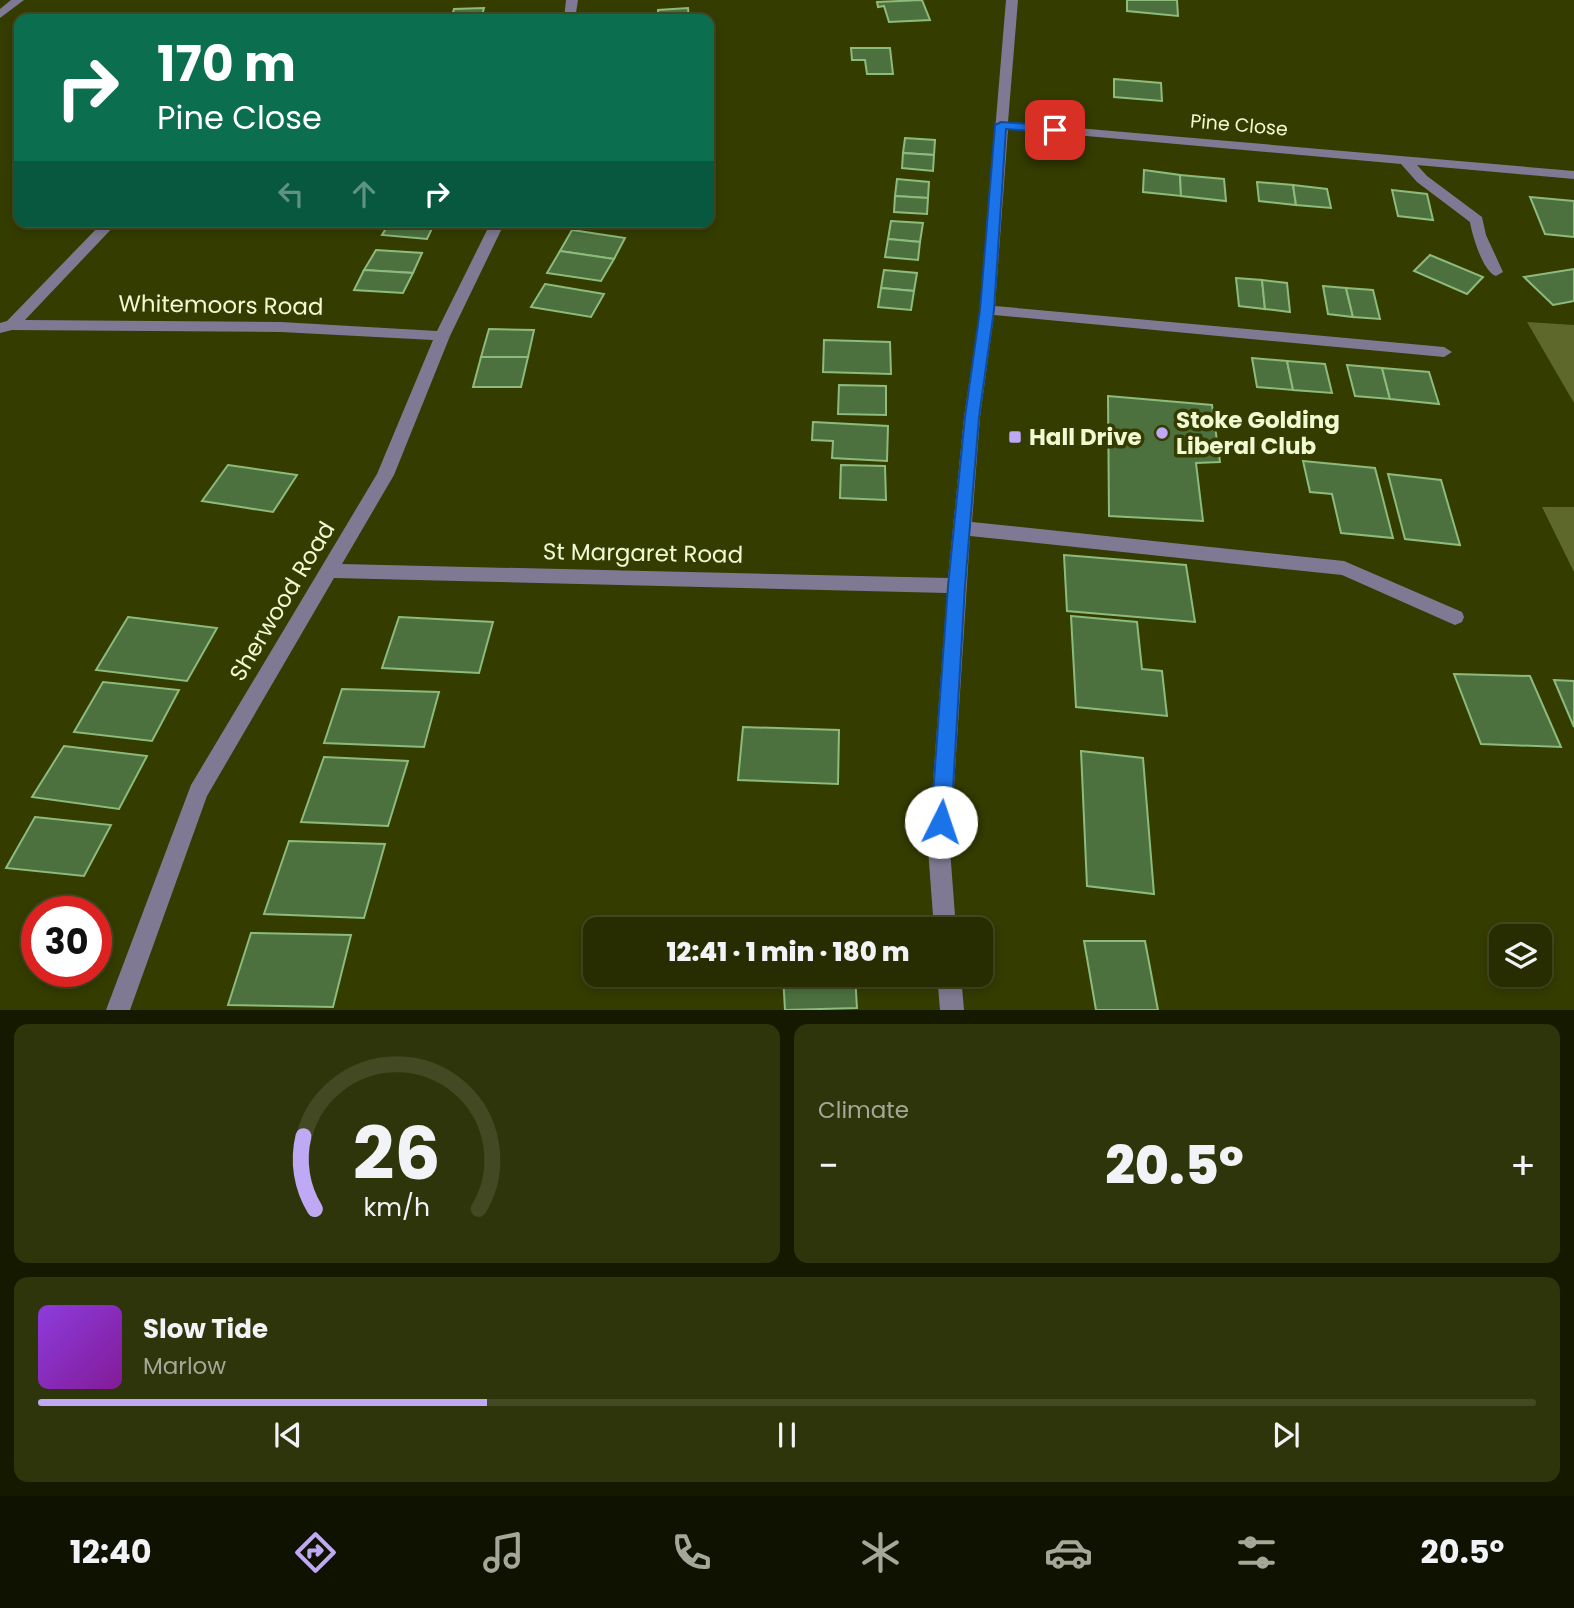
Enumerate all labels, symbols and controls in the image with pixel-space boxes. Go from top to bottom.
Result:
text: 170 m [157,30,296,98]
icon: right [42,42,133,133]
text: Pine Close [157,95,322,140]
pin [1025,100,1085,160]
street label: Pine Close [1189,107,1289,143]
icon: arrive [1036,111,1074,149]
icon: left [272,175,310,213]
icon: ahead [345,175,383,213]
icon: right [418,175,456,213]
street label: Whitemoors Road [118,287,324,323]
place label: Stoke Golding Liberal Club [1176,404,1340,462]
place label: Hall Drive [1029,421,1142,453]
marker: Stoke Golding Liberal Club [1154,425,1170,441]
marker: Hall Drive [1007,429,1023,445]
street label: Sherwood Road [222,515,342,687]
street label: St Margaret Road [543,535,743,571]
position arrow [904,785,978,859]
speed limit sign: 30 [21,896,112,987]
map controls [1489,924,1552,987]
button: layers [1489,924,1552,987]
text: 12:41 · 1 min · 180 m [667,934,909,970]
text: Climate [818,1094,909,1126]
text: 26 [353,1104,441,1205]
text: 20.5° [1105,1129,1244,1202]
text: − [818,1139,839,1192]
text: + [1510,1139,1536,1192]
text: km/h [364,1190,430,1225]
text: Slow Tide [143,1311,268,1347]
text: Marlow [143,1350,226,1382]
icon: previous [269,1416,307,1454]
icon: pause [768,1416,806,1454]
icon: next [1267,1416,1305,1454]
icon: directions [291,1528,340,1577]
icon: music [479,1528,528,1577]
icon: phone [667,1528,716,1577]
icon: climate [856,1528,905,1577]
icon: car [1044,1528,1093,1577]
icon: filters [1232,1528,1281,1577]
text: 12:40 [70,1529,152,1574]
text: 20.5° [1421,1529,1504,1574]

